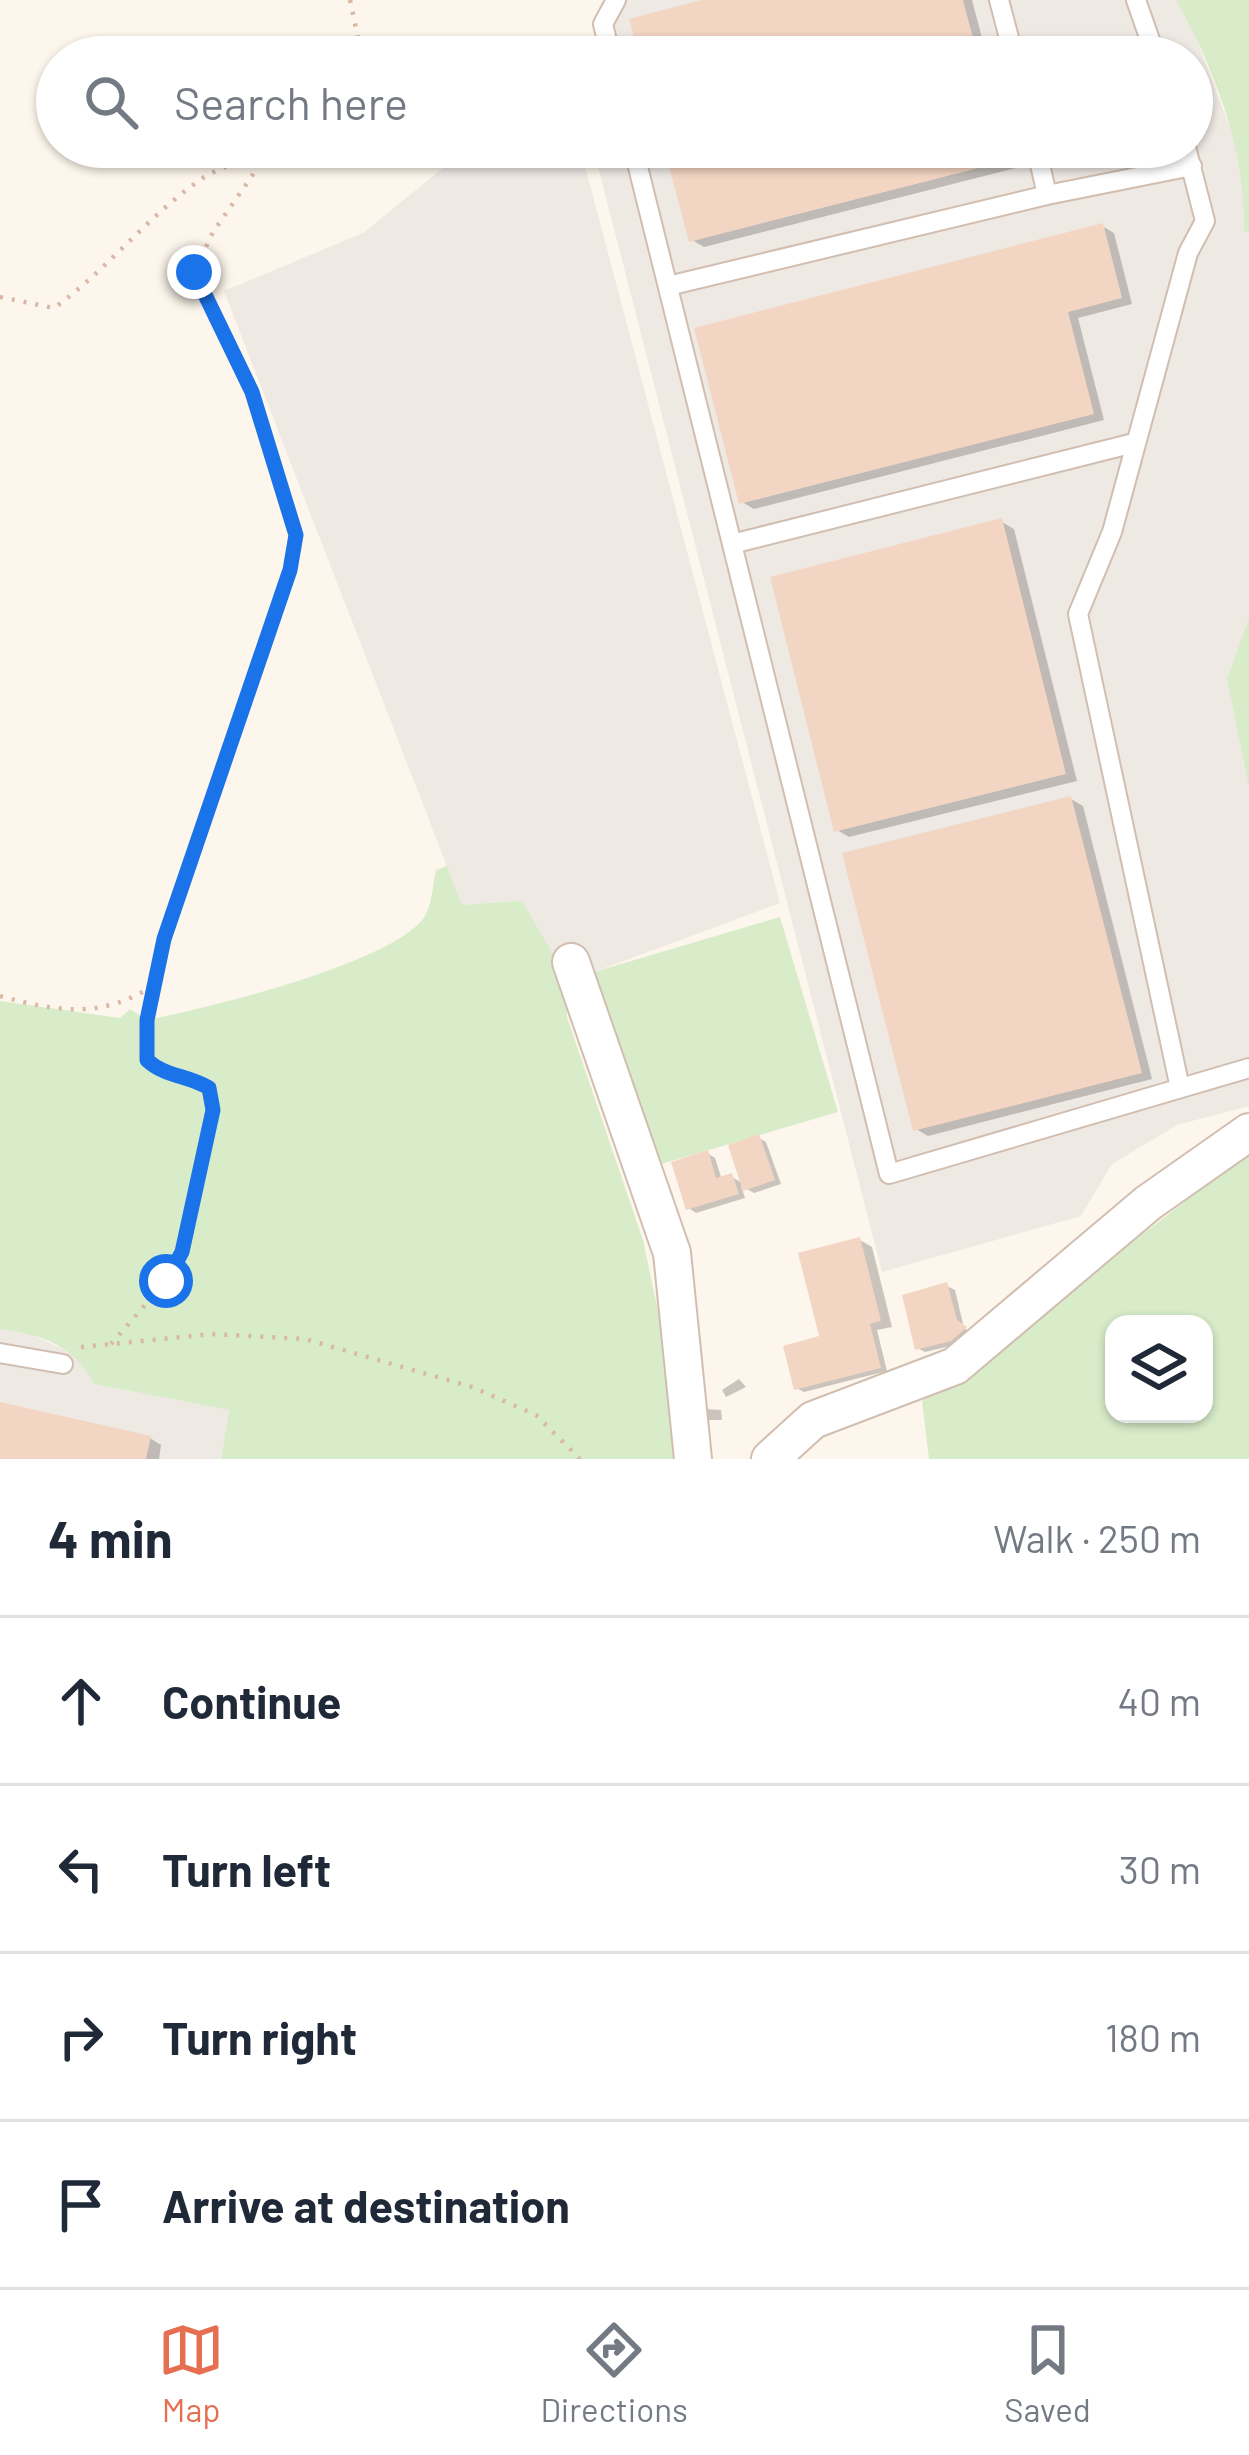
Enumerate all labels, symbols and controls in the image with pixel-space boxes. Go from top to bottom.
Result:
search box [36,36,1213,168]
icon: search [78,69,144,135]
text: Search here [174,75,408,129]
route end [167,245,221,299]
route start [139,1254,193,1308]
map controls [1105,1315,1213,1423]
button: layers [1105,1315,1213,1423]
text: 4 min [48,1507,173,1568]
text: Walk · 250 m [993,1514,1201,1561]
icon: ahead [48,1668,114,1734]
text: Continue [162,1674,341,1728]
text: 40 m [1117,1677,1201,1724]
icon: left [48,1836,114,1902]
text: Turn left [162,1842,331,1896]
text: 30 m [1119,1845,1201,1892]
icon: right [48,2004,114,2070]
text: Turn right [162,2010,357,2064]
text: 180 m [1105,2013,1201,2060]
icon: arrive [48,2172,114,2238]
text: Arrive at destination [162,2178,570,2232]
tab: Map [158,2317,224,2429]
tab: Directions [540,2317,688,2429]
tab: Saved [1004,2317,1091,2429]

